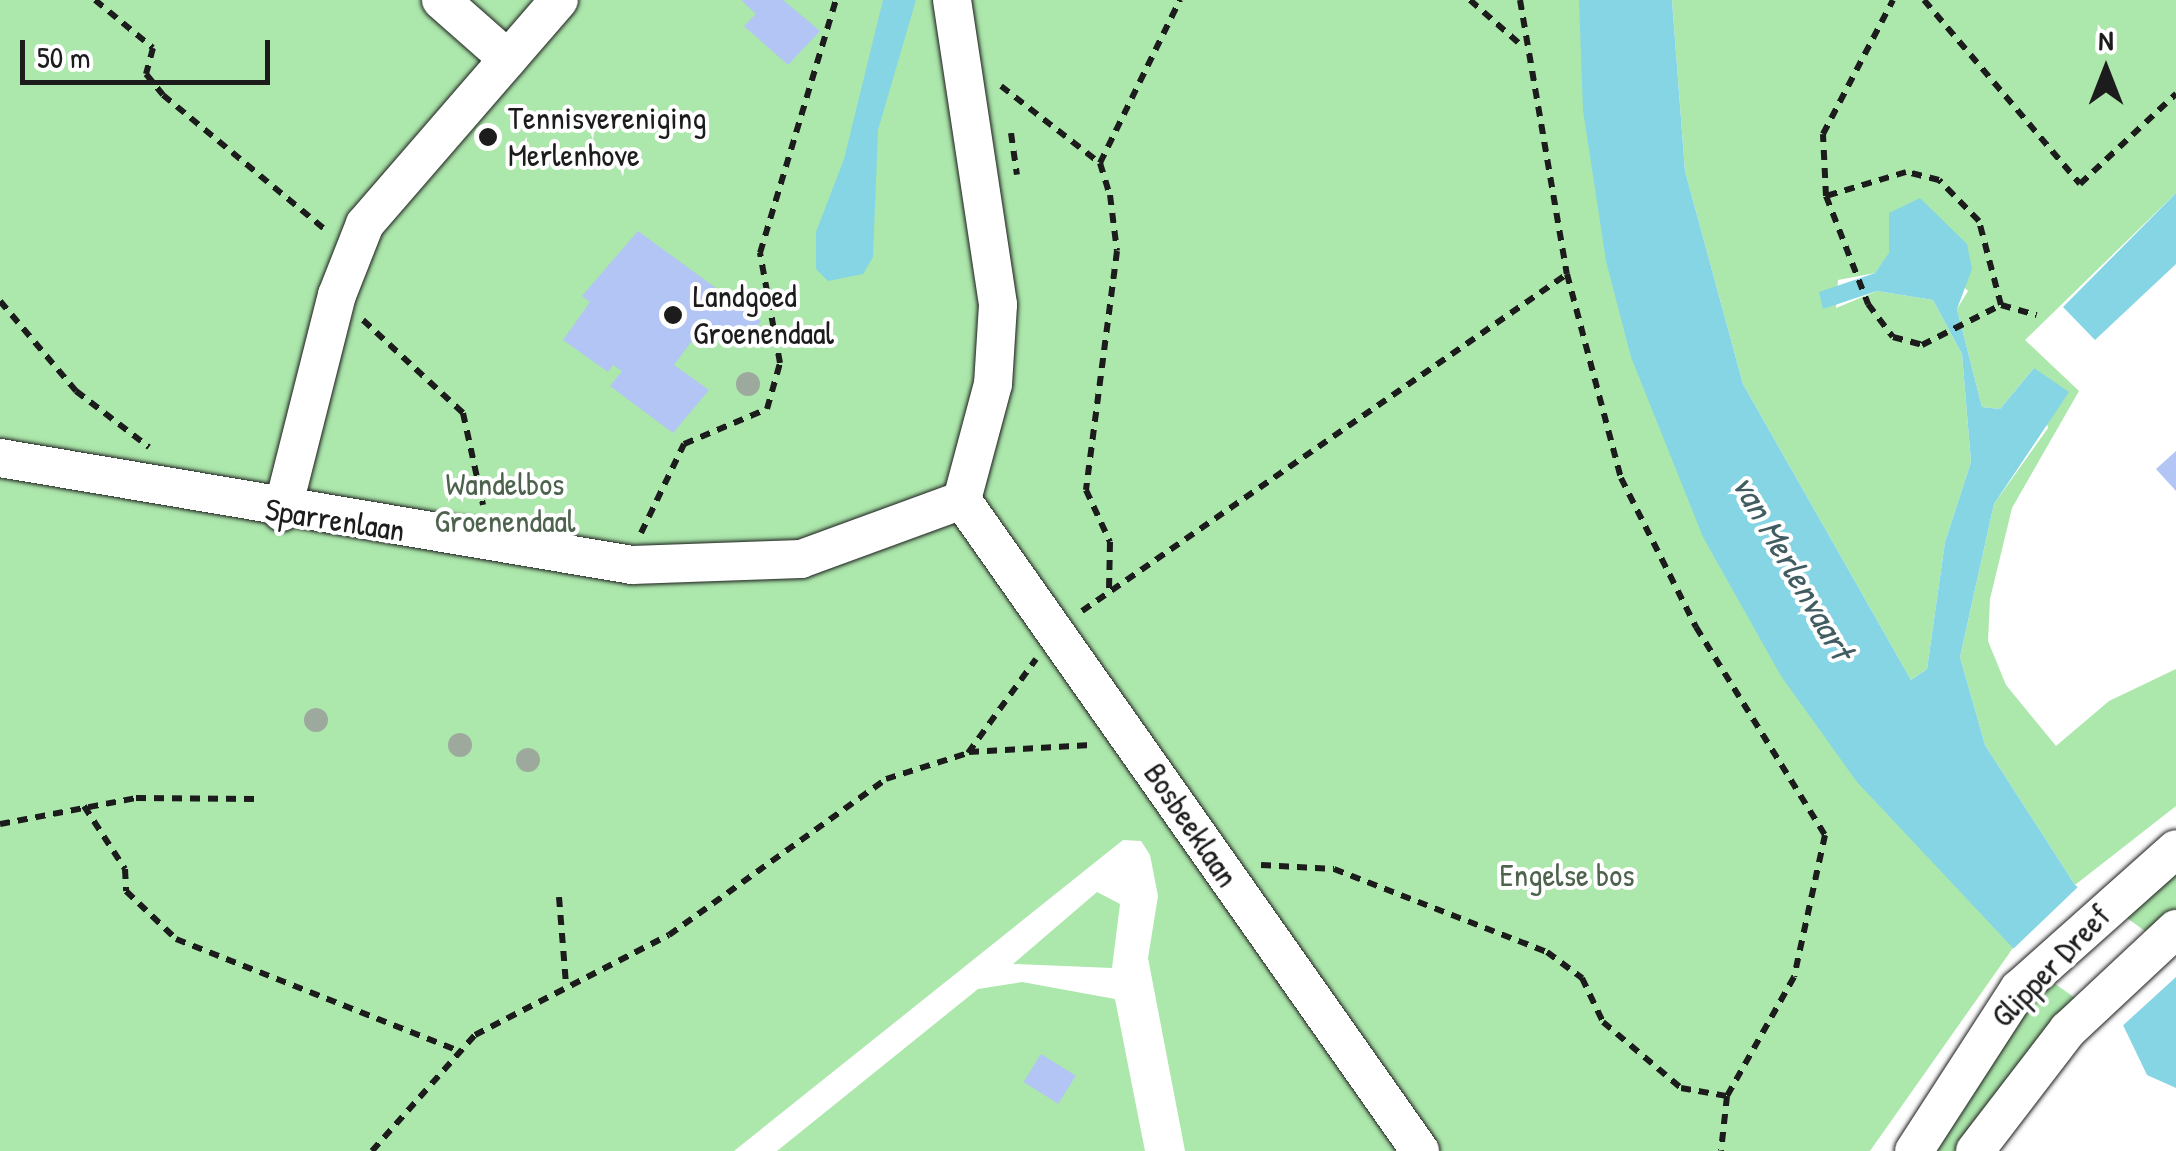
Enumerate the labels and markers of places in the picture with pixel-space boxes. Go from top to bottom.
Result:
place label: Tennisvereniging Merlenhove [508,100,706,175]
marker: Tennisvereniging Merlenhove [477,126,499,148]
place label: Landgoed Groenendaal [693,278,834,353]
marker: Landgoed Groenendaal [662,304,684,326]

